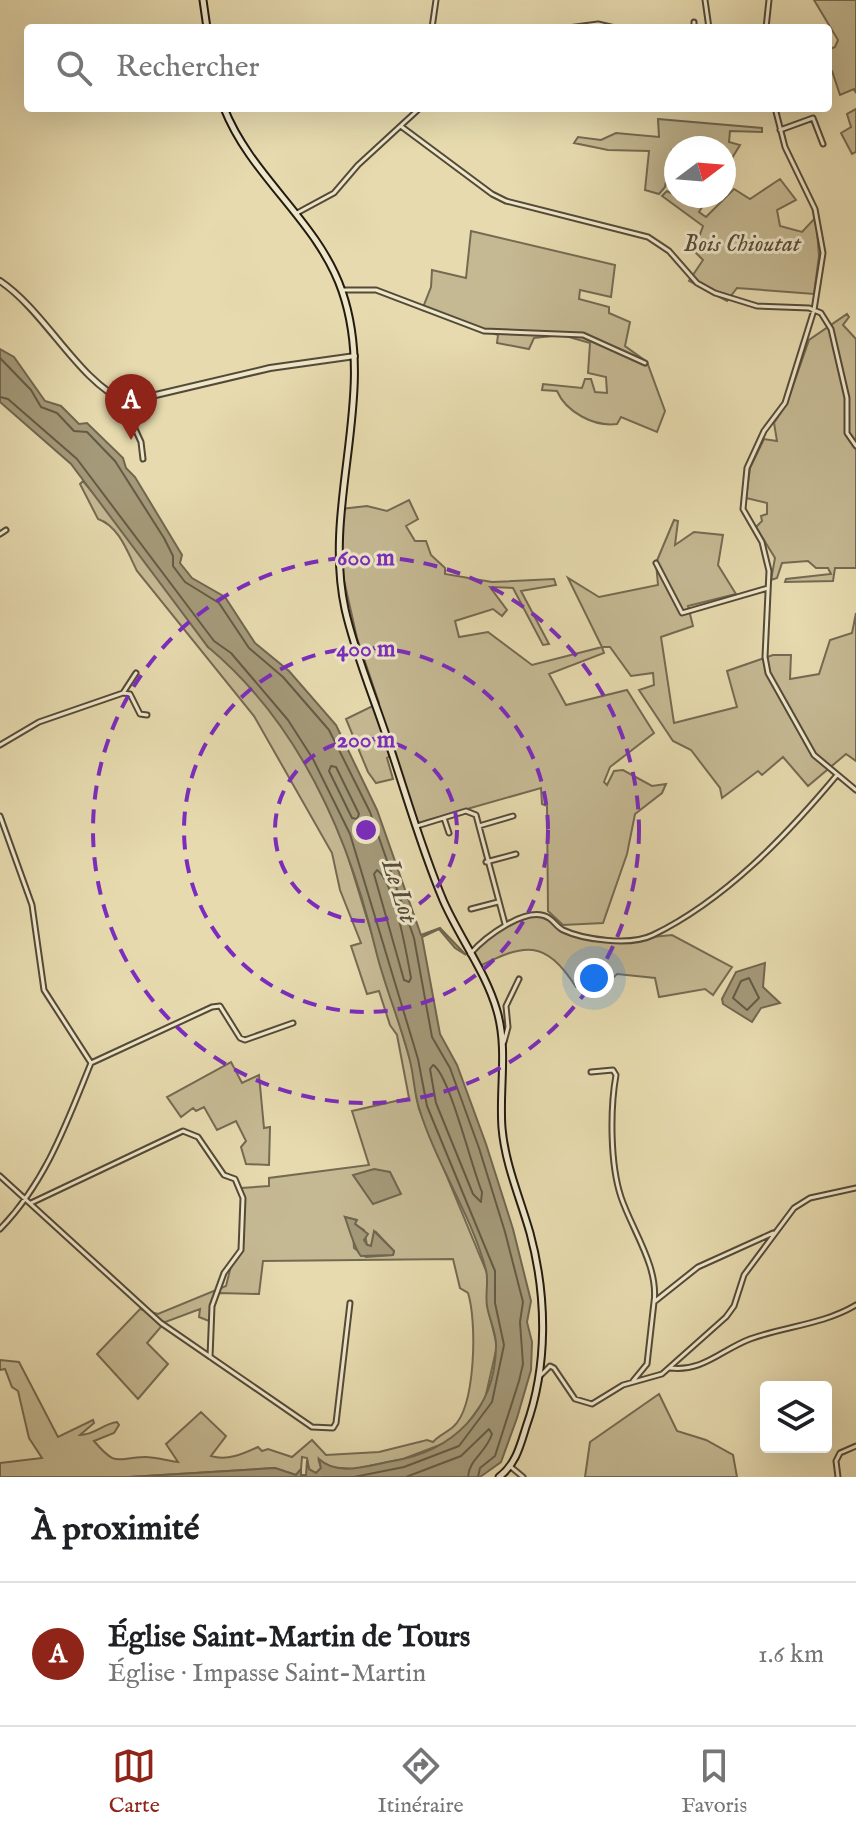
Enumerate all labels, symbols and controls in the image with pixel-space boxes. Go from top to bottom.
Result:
search box [24,24,832,112]
icon: search [52,46,96,90]
text: Rechercher [116,49,260,87]
north arrow [664,136,736,208]
park label: Bois Chioutat [683,229,802,260]
pin: A [105,374,157,440]
text: 600 m [337,543,395,574]
text: 400 m [336,634,396,665]
text: 200 m [337,725,396,756]
centre of rings [352,816,380,844]
water label: Le Lot [373,854,425,929]
your location [574,958,614,998]
map controls [760,1381,832,1453]
button: layers [760,1381,832,1453]
text: À proximité [32,1508,199,1551]
text: Église Saint-Martin de Tours [108,1619,470,1657]
text: A [49,1638,67,1671]
text: 1.6 km [758,1638,824,1671]
text: Église · Impasse Saint-Martin [108,1657,426,1690]
tab: Carte [109,1744,160,1820]
tab: Itinéraire [377,1744,464,1820]
tab: Favoris [681,1744,747,1820]

